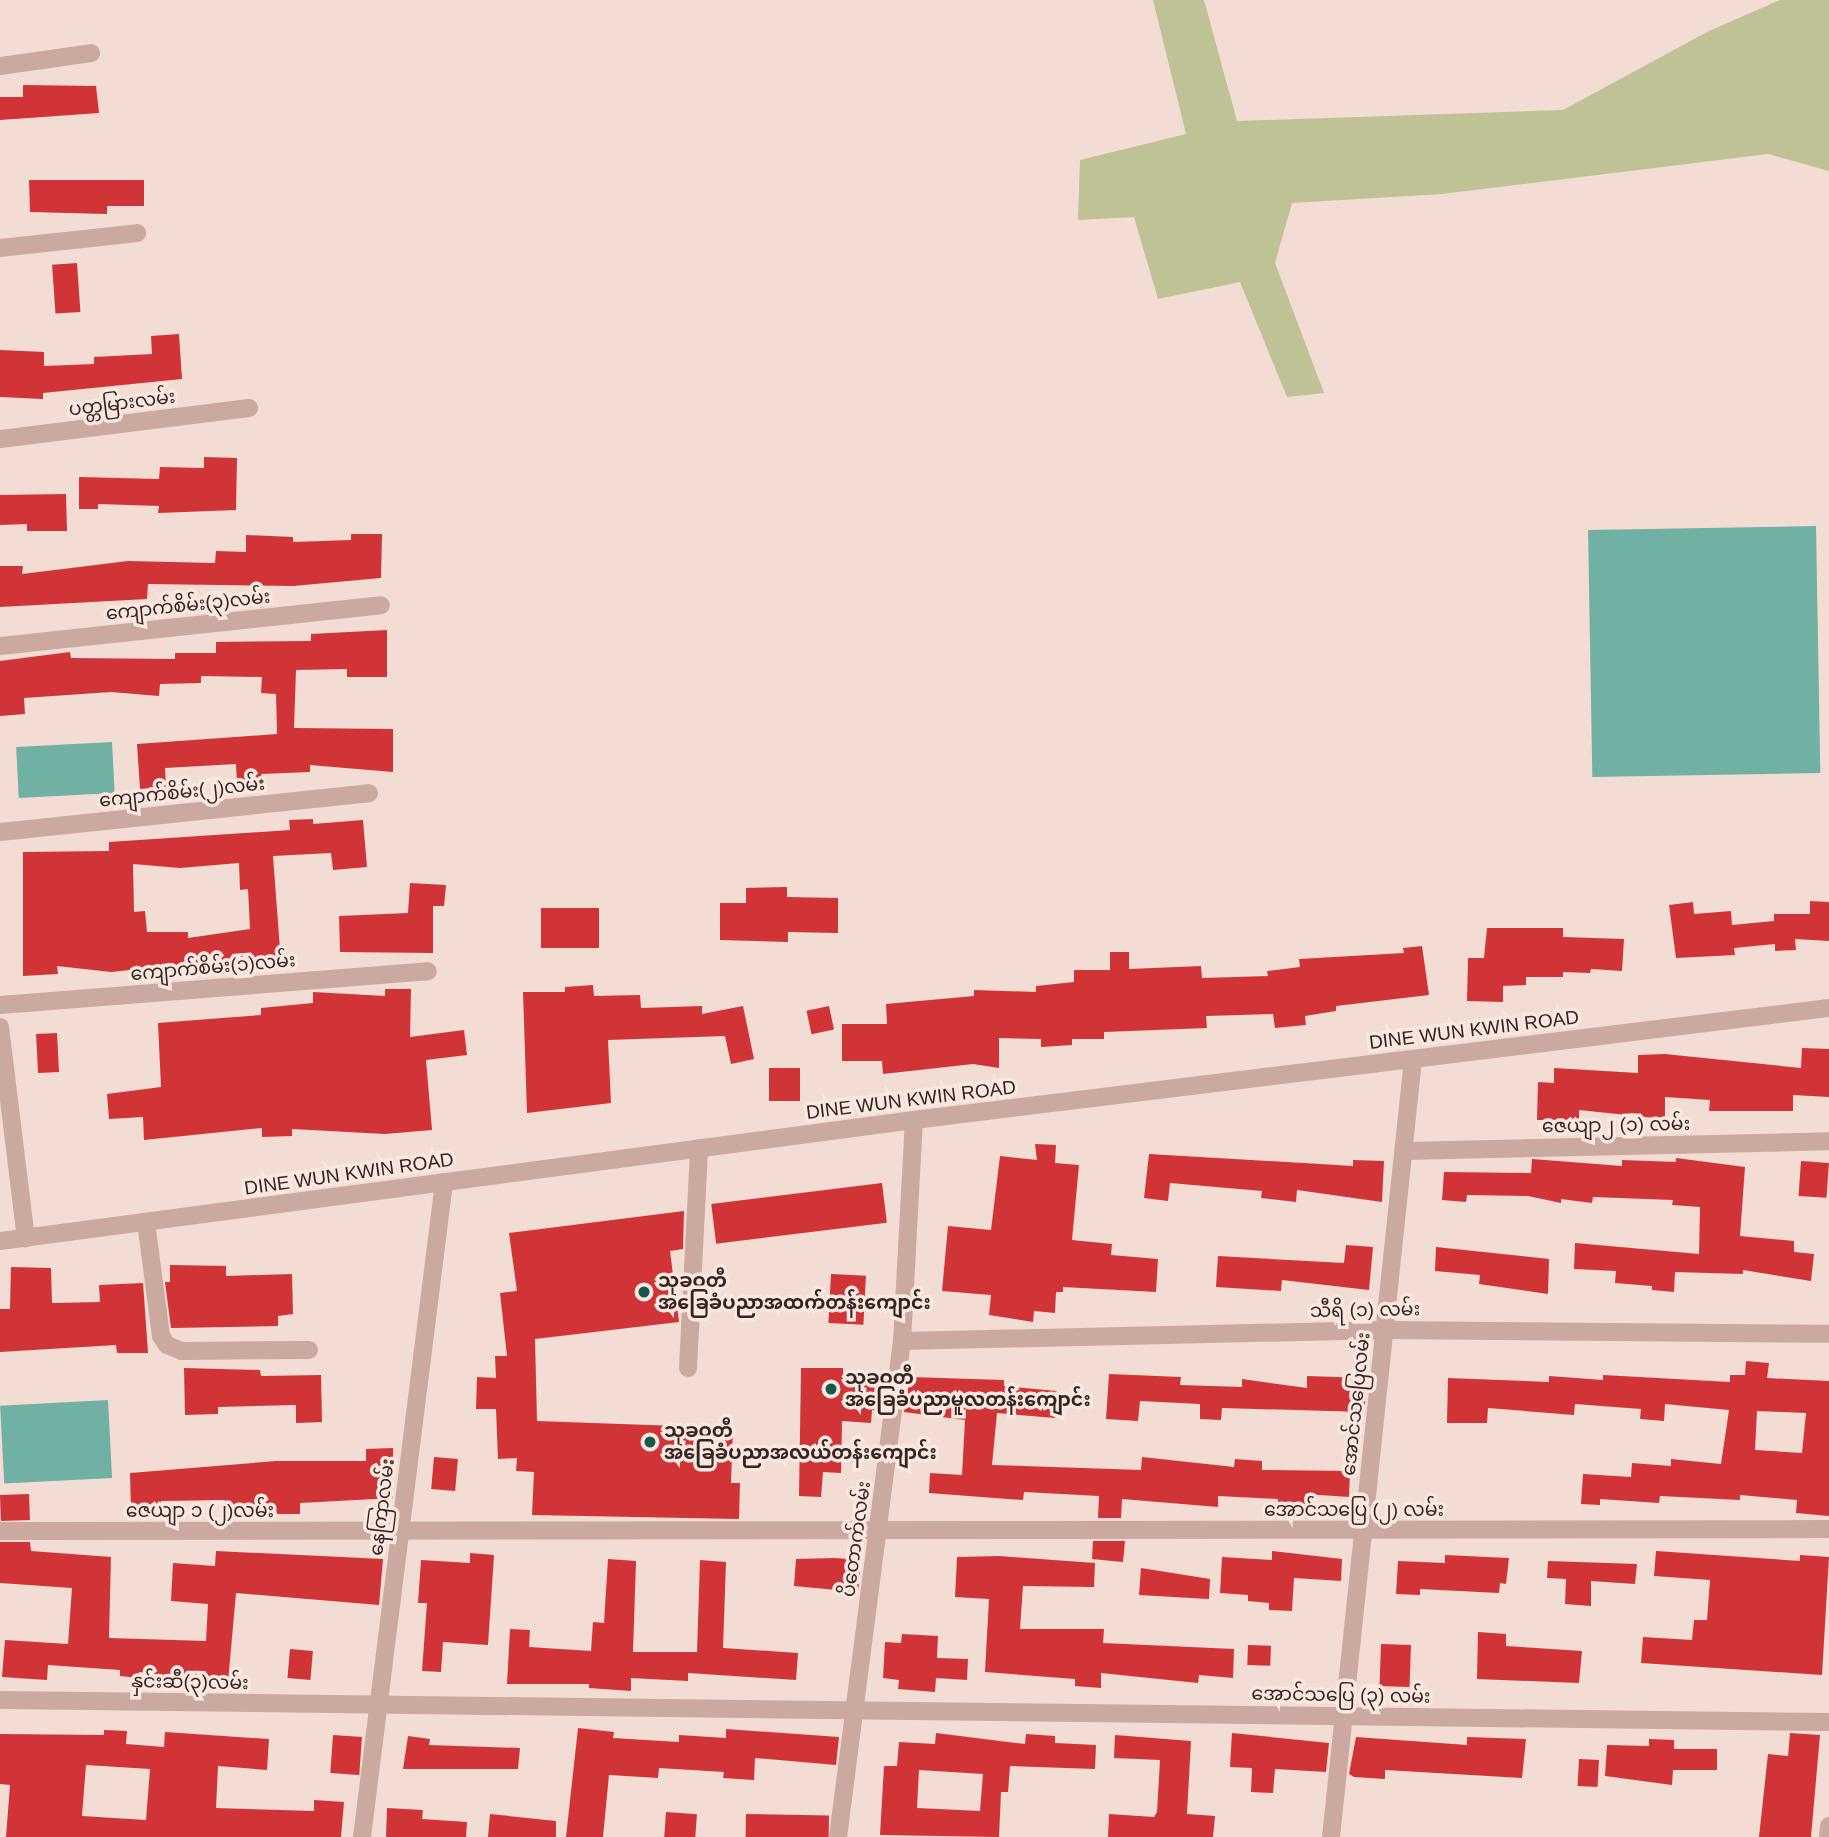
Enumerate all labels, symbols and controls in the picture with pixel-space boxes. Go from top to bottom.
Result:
street label: ပတ္တမြားလမ်း [67,385,177,421]
street label: ကျောက်စိမ်း(၃)လမ်း [105,585,271,625]
street label: ကျောက်စိမ်း(၂)လမ်း [98,772,266,812]
street label: ကျောက်စိမ်း(၁)လမ်း [130,948,296,986]
street label: DINE WUN KWIN ROAD [1368,1006,1580,1054]
street label: DINE WUN KWIN ROAD [805,1076,1017,1124]
street label: ဇေယျာ၂ (၁) လမ်း [1542,1112,1690,1138]
street label: DINE WUN KWIN ROAD [243,1148,455,1200]
place label: သုခဝတီ အခြေခံပညာအထက်တန်းကျောင်း [658,1270,931,1314]
marker: သုခဝတီ အခြေခံပညာအထက်တန်းကျောင်း [636,1284,652,1300]
street label: သီရိ (၁) လမ်း [1310,1298,1420,1322]
street label: အောင်သပြေလမ်း [1337,1331,1375,1477]
place label: သုခဝတီ အခြေခံပညာမူလတန်းကျောင်း [845,1367,1091,1411]
marker: သုခဝတီ အခြေခံပညာမူလတန်းကျောင်း [823,1381,839,1397]
place label: သုခဝတီ အခြေခံပညာအလယ်တန်းကျောင်း [664,1420,937,1464]
marker: သုခဝတီ အခြေခံပညာအလယ်တန်းကျောင်း [642,1434,658,1450]
street label: နေကြာလမ်း [365,1457,399,1557]
street label: ပိတောက်လမ်း [837,1480,875,1598]
street label: အောင်သပြေ (၂) လမ်း [1264,1499,1444,1521]
street label: ဇေယျာ ၁ (၂)လမ်း [126,1500,274,1522]
street label: နှင်းဆီ(၃)လမ်း [131,1670,249,1694]
street label: အောင်သပြေ (၃) လမ်း [1251,1682,1431,1708]

